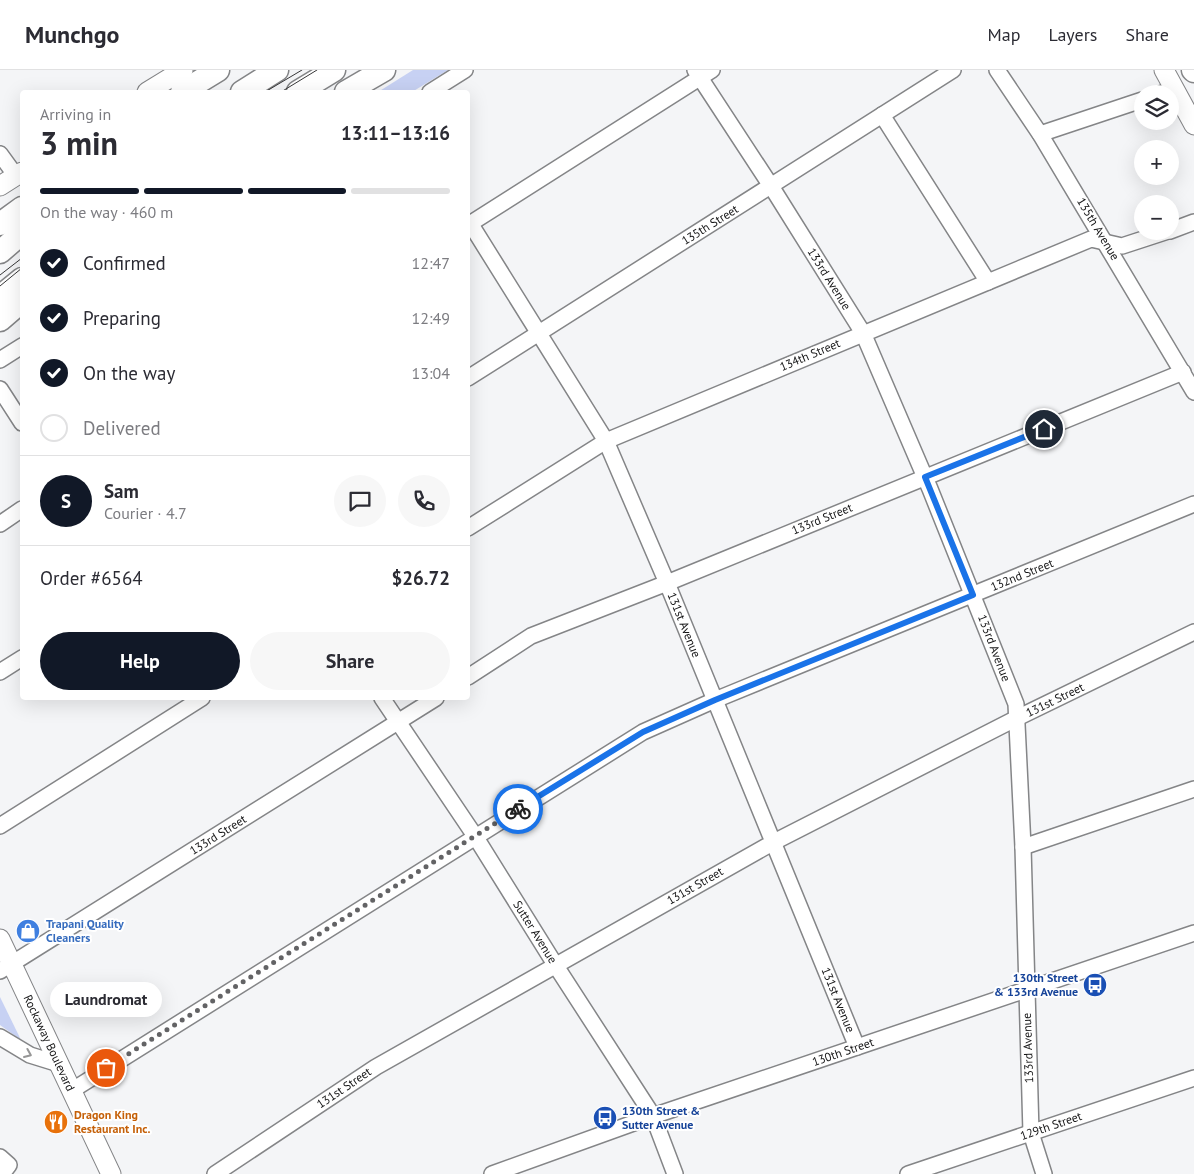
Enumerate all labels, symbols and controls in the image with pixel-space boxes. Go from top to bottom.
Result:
text: Munchgo [25,19,119,50]
text: Map [988,23,1020,46]
text: Layers [1048,23,1097,46]
text: Share [1125,23,1169,46]
map controls [1134,85,1179,240]
button: layers [1134,85,1179,130]
text: Arriving in [40,104,111,124]
text: 13:11–13:16 [341,121,450,145]
text: 3 min [40,122,118,164]
button: + [1134,140,1179,185]
street label: 135th Avenue [1074,195,1123,263]
button: − [1134,195,1179,240]
street label: 135th Street [679,201,741,248]
text: On the way · 460 m [40,202,173,222]
street label: 133rd Avenue [804,245,854,313]
icon: check [40,249,68,277]
text: Confirmed [83,251,166,275]
text: 12:47 [412,253,450,273]
icon: check [40,304,68,332]
text: Preparing [83,306,161,330]
text: 12:49 [412,308,450,328]
street label: 134th Street [777,335,842,374]
icon: check [40,359,68,387]
text: On the way [83,361,175,385]
text: 13:04 [412,363,450,383]
pin [1023,408,1065,450]
icon: home [1030,415,1058,443]
text: Delivered [83,416,161,440]
button: chat [334,475,386,527]
button: phone [398,475,450,527]
text: Sam [104,479,139,503]
text: S [61,489,71,513]
street label: 133rd Street [789,500,854,537]
text: Courier · 4.7 [104,503,187,523]
street label: 132nd Street [988,555,1055,594]
text: Order #6564 [40,566,143,590]
text: $26.72 [391,566,450,590]
street label: 131st Avenue [665,590,704,660]
street label: 133rd Avenue [975,612,1014,683]
button: Help [40,632,240,690]
button: Share [250,632,450,690]
street label: 131st Street [1023,679,1086,720]
courier [493,784,543,834]
icon: bike [504,795,532,823]
street label: 133rd Street [187,811,249,858]
street label: 131st Street [664,863,726,908]
street label: Sutter Avenue [510,898,561,966]
place label: Trapani Quality Cleaners [46,916,124,945]
shop icon: Trapani Quality Cleaners [15,918,41,944]
street label: 131st Avenue [819,965,858,1035]
place label: 130th Street & 133rd Avenue [994,970,1079,999]
bus stop icon: 130th Street & 133rd Avenue [1082,972,1108,998]
callout: Laundromat [50,983,162,1018]
text: Laundromat [65,989,147,1009]
street label: Rockaway Boulevard [21,992,78,1093]
street label: 133rd Avenue [1019,1013,1036,1083]
street label: 130th Street [810,1034,876,1069]
one-way arrow [23,1047,32,1058]
pin [85,1047,127,1089]
icon: bag [92,1054,120,1082]
street label: 131st Street [314,1064,374,1111]
place label: 130th Street & Sutter Avenue [622,1103,700,1132]
bus stop icon: 130th Street & Sutter Avenue [592,1105,618,1131]
place label: Dragon King Restaurant Inc. [74,1107,150,1136]
street label: 129th Street [1018,1108,1084,1143]
restaurant icon: Dragon King Restaurant Inc. [43,1109,69,1135]

